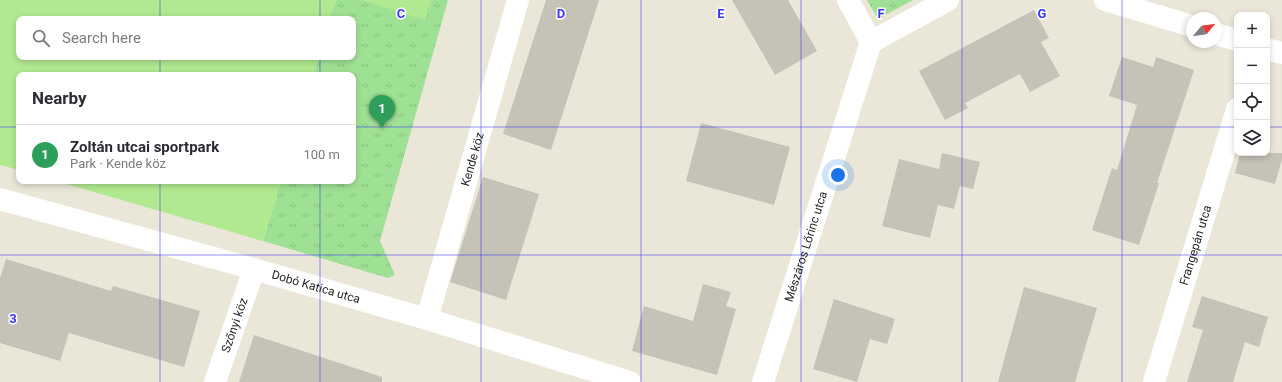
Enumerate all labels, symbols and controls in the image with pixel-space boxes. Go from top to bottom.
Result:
text: C [397,6,406,21]
text: D [557,6,565,21]
text: E [717,6,725,21]
text: F [877,6,885,21]
text: G [1038,6,1047,21]
north arrow [1186,12,1222,48]
map controls [1234,12,1270,156]
button: + [1234,12,1270,48]
search box [16,16,356,60]
icon: search [30,27,52,49]
text: Search here [62,29,141,47]
button: − [1234,48,1270,84]
button: locate [1234,84,1270,120]
text: Nearby [32,88,87,108]
pin: 1 [369,95,395,128]
button: layers [1234,120,1270,156]
street label: Kende köz [458,131,487,188]
text: Zoltán utcai sportpark [70,138,219,156]
text: 1 [41,147,49,162]
text: 100 m [303,147,340,162]
text: Park · Kende köz [70,156,166,171]
your location [828,165,848,185]
street label: Mészáros Lőrinc utca [782,190,830,304]
street label: Frangepán utca [1177,203,1214,287]
street label: Dobó Katica utca [270,268,362,306]
street label: Szőnyi köz [219,296,250,354]
text: 3 [9,311,17,326]

